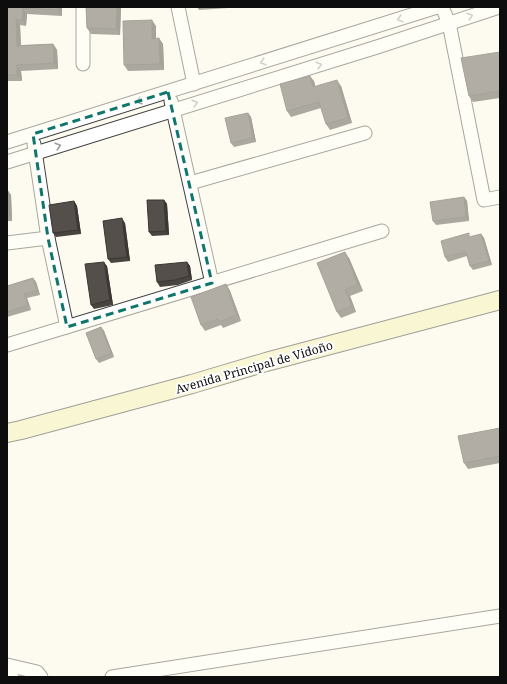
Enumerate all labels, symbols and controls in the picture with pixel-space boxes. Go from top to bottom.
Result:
one-way arrow [466,13,473,21]
one-way arrow [397,14,404,23]
one-way arrow [259,57,266,66]
one-way arrow [316,61,323,69]
one-way arrow [135,96,142,105]
one-way arrow [191,99,198,108]
one-way arrow [54,142,61,151]
street label: Avenida Principal de Vidoño [173,336,335,398]

